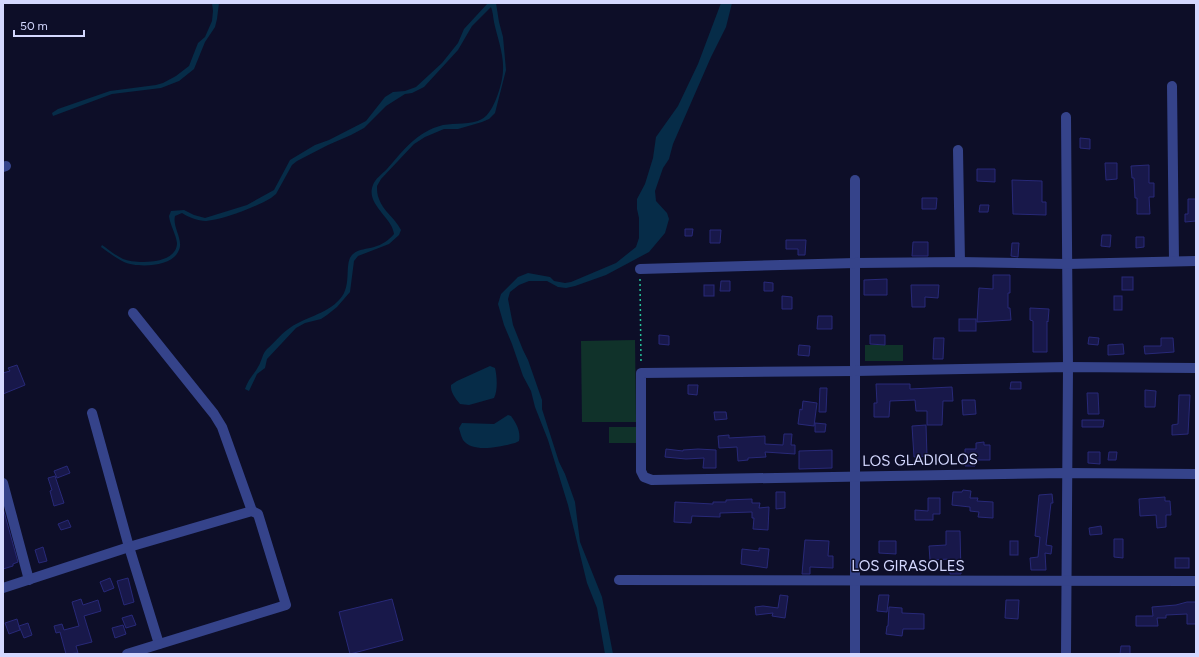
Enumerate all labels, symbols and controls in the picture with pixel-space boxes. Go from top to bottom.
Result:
scale bar [14,12,84,38]
text: 50 m [20,19,48,33]
street label: LOS GLADIOLOS [862,450,978,470]
street label: LOS GIRASOLES [851,557,965,575]

